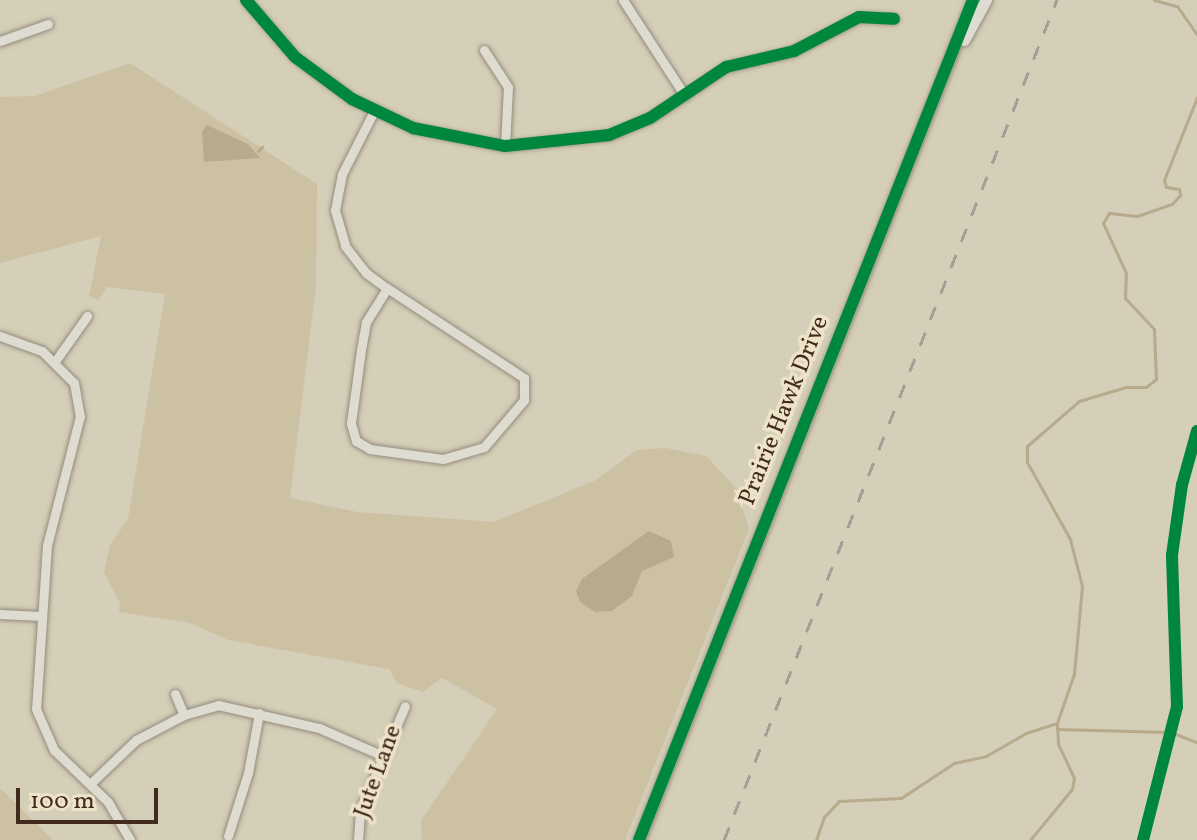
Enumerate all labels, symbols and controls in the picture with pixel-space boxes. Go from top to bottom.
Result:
street label: Prairie Hawk Drive [734,312,836,510]
street label: Jute Lane [349,722,409,822]
scale bar [20,772,162,822]
text: 100 m [30,785,95,819]

